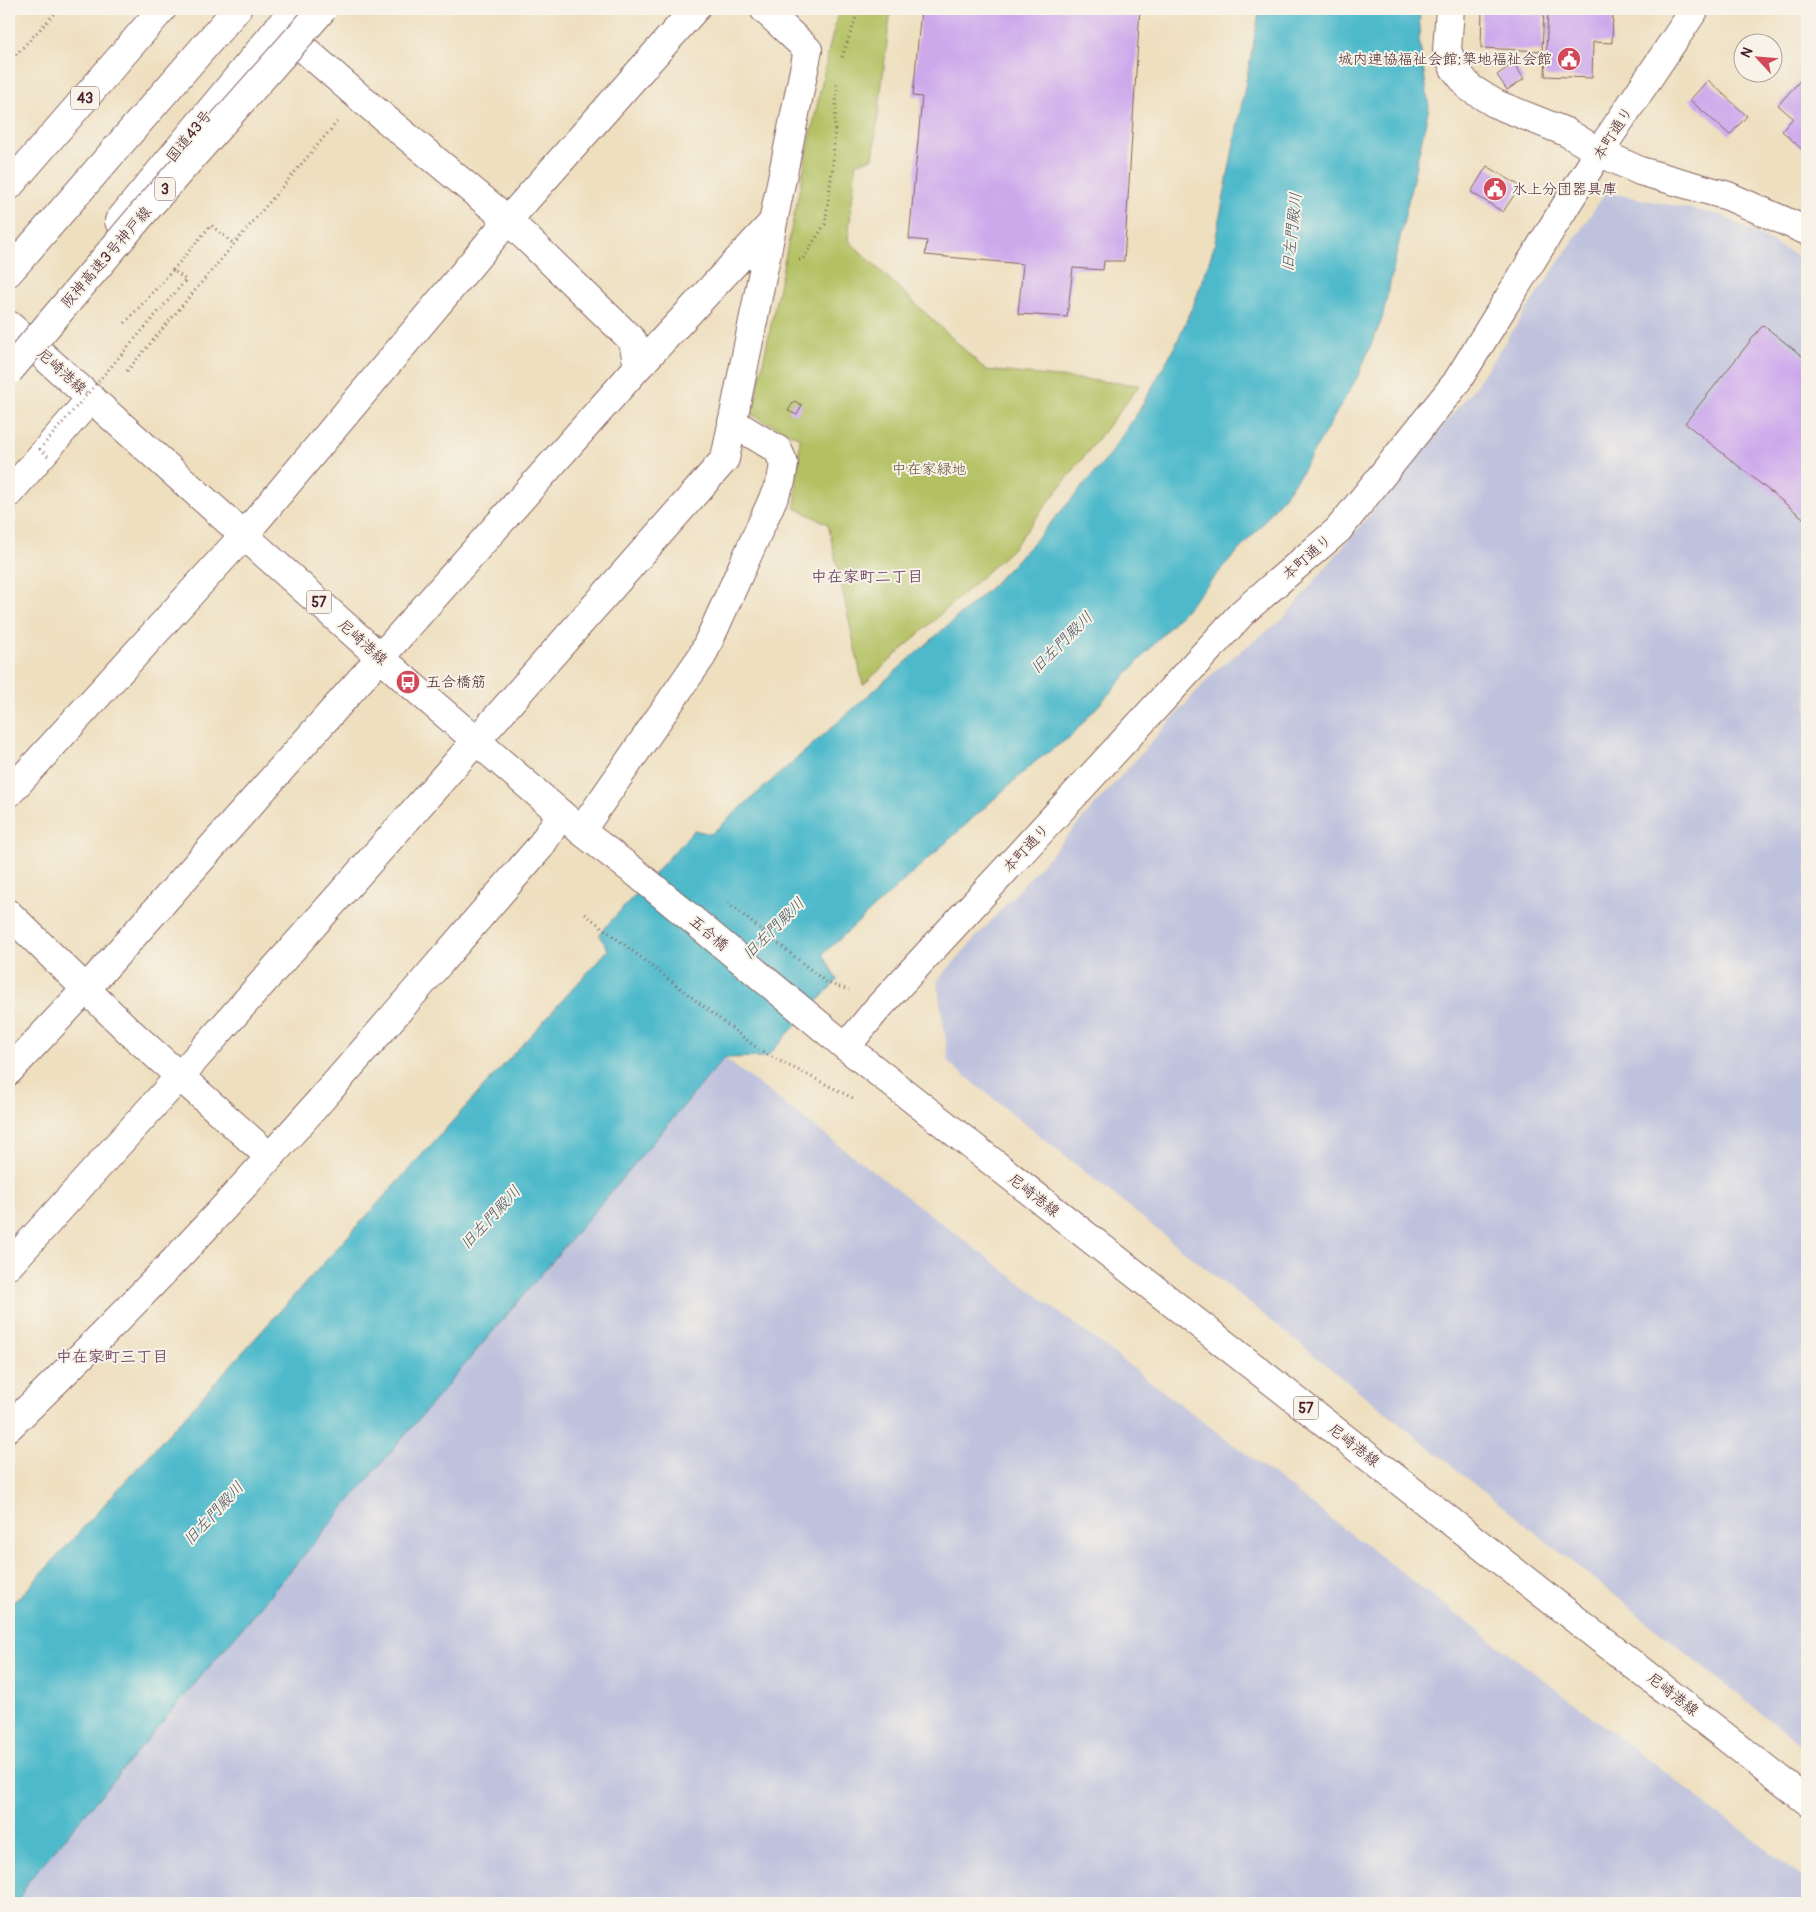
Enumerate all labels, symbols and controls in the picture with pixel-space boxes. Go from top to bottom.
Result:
north arrow [1734,32,1784,82]
text: N [1737,45,1756,61]
public building icon: 城内連協福祉会館;築地福祉会館 [1556,46,1582,72]
place label: 城内連協福祉会館;築地福祉会館 [1338,50,1552,69]
road number: 43 [71,86,99,110]
street label: 本町通り [1589,103,1638,164]
street label: 国道43号 [162,106,216,166]
public building icon: 水上分団器具庫 [1482,176,1508,202]
road number: 3 [155,178,175,200]
place label: 水上分団器具庫 [1512,180,1617,199]
water label: 旧左門殿川 [1278,191,1306,273]
street label: 阪神高速3号神戸線 [57,203,156,312]
street label: 尼崎港線 [33,344,90,399]
park label: 中在家緑地 [891,460,967,479]
street label: 本町通り [1278,531,1336,584]
district label: 中在家町二丁目 [811,567,923,587]
road number: 57 [306,590,332,614]
water label: 旧左門殿川 [1026,607,1097,678]
street label: 尼崎港線 [334,615,391,670]
bus stop icon: 五合橋筋 [395,669,421,695]
place label: 五合橋筋 [426,673,486,692]
street label: 本町通り [999,820,1054,877]
water label: 旧左門殿川 [738,893,809,964]
street label: 五合橋 [685,912,732,955]
street label: 尼崎港線 [1004,1169,1063,1221]
water label: 旧左門殿川 [456,1182,525,1254]
district label: 中在家町三丁目 [56,1347,168,1367]
road number: 57 [1294,1396,1318,1420]
street label: 尼崎港線 [1324,1419,1383,1471]
water label: 旧左門殿川 [179,1478,248,1550]
street label: 尼崎港線 [1643,1668,1702,1720]

